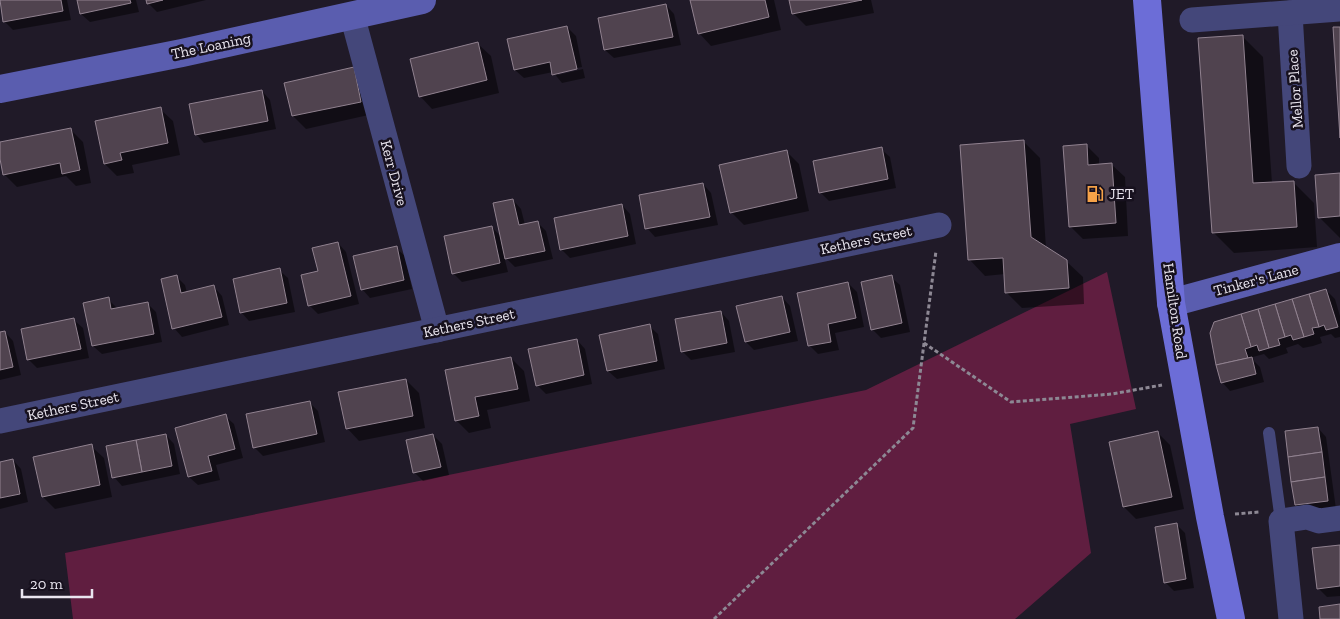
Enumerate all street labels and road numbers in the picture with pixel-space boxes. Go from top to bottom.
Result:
street label: The Loaning [170,29,252,63]
street label: Mellor Place [1283,49,1307,129]
street label: Kerr Drive [377,138,411,208]
street label: Kethers Street [819,221,914,258]
street label: Tinker's Lane [1212,260,1300,300]
street label: Hamilton Road [1159,262,1191,361]
street label: Kethers Street [422,304,517,341]
street label: Kethers Street [26,387,121,424]

